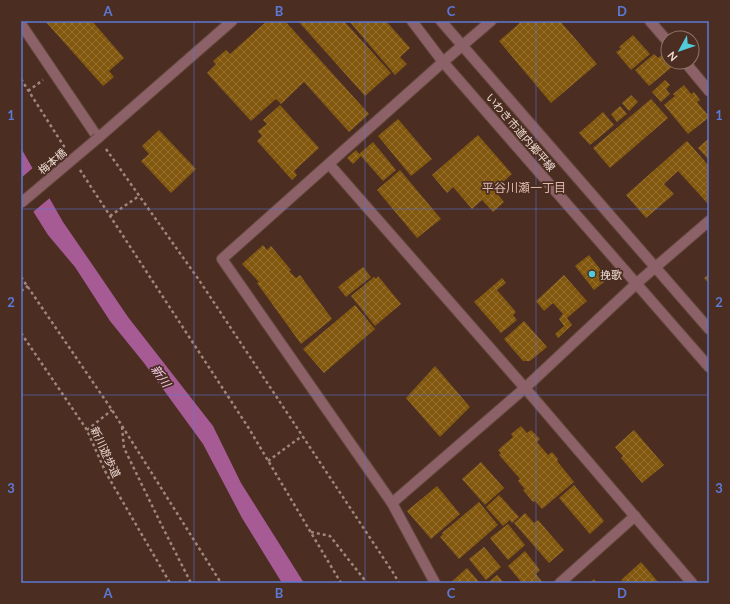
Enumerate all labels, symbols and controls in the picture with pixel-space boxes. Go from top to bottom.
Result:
text: A [102,3,113,19]
text: B [275,3,284,19]
text: C [447,3,456,19]
text: D [617,3,627,19]
north arrow [660,30,700,70]
text: N [664,49,680,64]
street label: いわき市道内郷平線 [484,90,558,174]
text: 1 [7,107,15,123]
text: 1 [715,107,723,123]
street label: 梅本橋 [35,145,69,177]
district label: 平谷川瀬一丁目 [482,180,566,195]
place label: 挽歌 [600,268,622,281]
marker: 挽歌 [587,269,597,279]
text: 2 [7,294,15,310]
text: 2 [715,294,723,310]
water label: 新川 [148,362,175,392]
street label: 新川遊歩道 [88,424,124,480]
text: 3 [7,480,15,496]
text: 3 [715,480,723,496]
text: A [102,585,113,601]
text: B [275,585,284,601]
text: C [447,585,456,601]
text: D [617,585,627,601]

